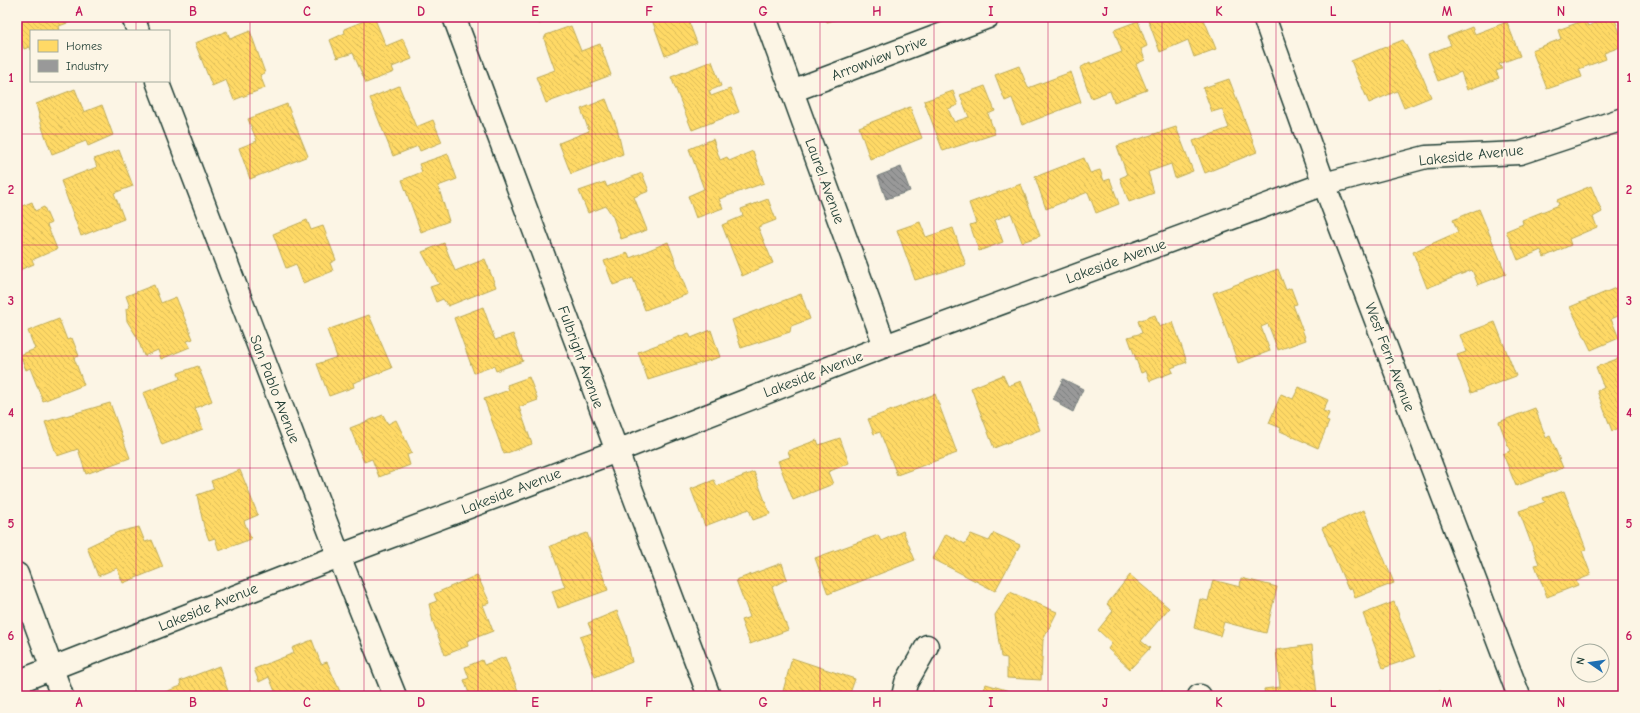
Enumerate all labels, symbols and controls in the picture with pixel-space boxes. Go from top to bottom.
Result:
text: A [75,4,83,19]
text: B [189,4,197,19]
text: C [303,4,311,19]
text: D [417,4,425,19]
text: E [531,4,539,19]
text: F [645,4,653,19]
text: G [758,4,768,19]
text: H [872,4,882,19]
text: I [988,4,994,19]
text: J [1102,4,1108,19]
text: K [1215,4,1223,19]
text: L [1330,4,1337,19]
text: M [1442,4,1453,19]
text: N [1557,4,1565,19]
legend [30,30,170,82]
street label: Arrowview Drive [829,31,930,84]
text: Homes [66,39,102,53]
text: Industry [66,59,109,73]
text: 1 [8,70,14,85]
text: 1 [1626,70,1632,85]
street label: Laurel Avenue [801,136,849,227]
street label: Lakeside Avenue [1418,140,1525,169]
text: 2 [8,182,14,197]
text: 2 [1626,182,1632,197]
street label: Lakeside Avenue [1063,234,1169,287]
text: 3 [8,293,14,308]
text: 3 [1626,293,1632,308]
street label: West Fern Avenue [1361,300,1419,414]
street label: Fulbright Avenue [554,303,608,411]
street label: San Pablo Avenue [246,332,304,446]
street label: Lakeside Avenue [761,347,866,401]
text: 4 [8,405,14,420]
text: 4 [1626,405,1632,420]
street label: Lakeside Avenue [459,464,564,518]
text: 5 [8,516,15,531]
text: 5 [1626,516,1633,531]
street label: Lakeside Avenue [156,579,261,635]
text: 6 [8,628,15,643]
text: 6 [1626,628,1633,643]
north arrow [1570,643,1610,683]
text: N [1574,656,1588,666]
text: A [75,695,83,710]
text: B [189,695,197,710]
text: C [303,695,311,710]
text: D [417,695,425,710]
text: E [531,695,539,710]
text: F [645,695,653,710]
text: G [758,695,768,710]
text: H [872,695,882,710]
text: I [988,695,994,710]
text: J [1102,695,1108,710]
text: K [1215,695,1223,710]
text: L [1330,695,1337,710]
text: M [1442,695,1453,710]
text: N [1557,695,1565,710]

